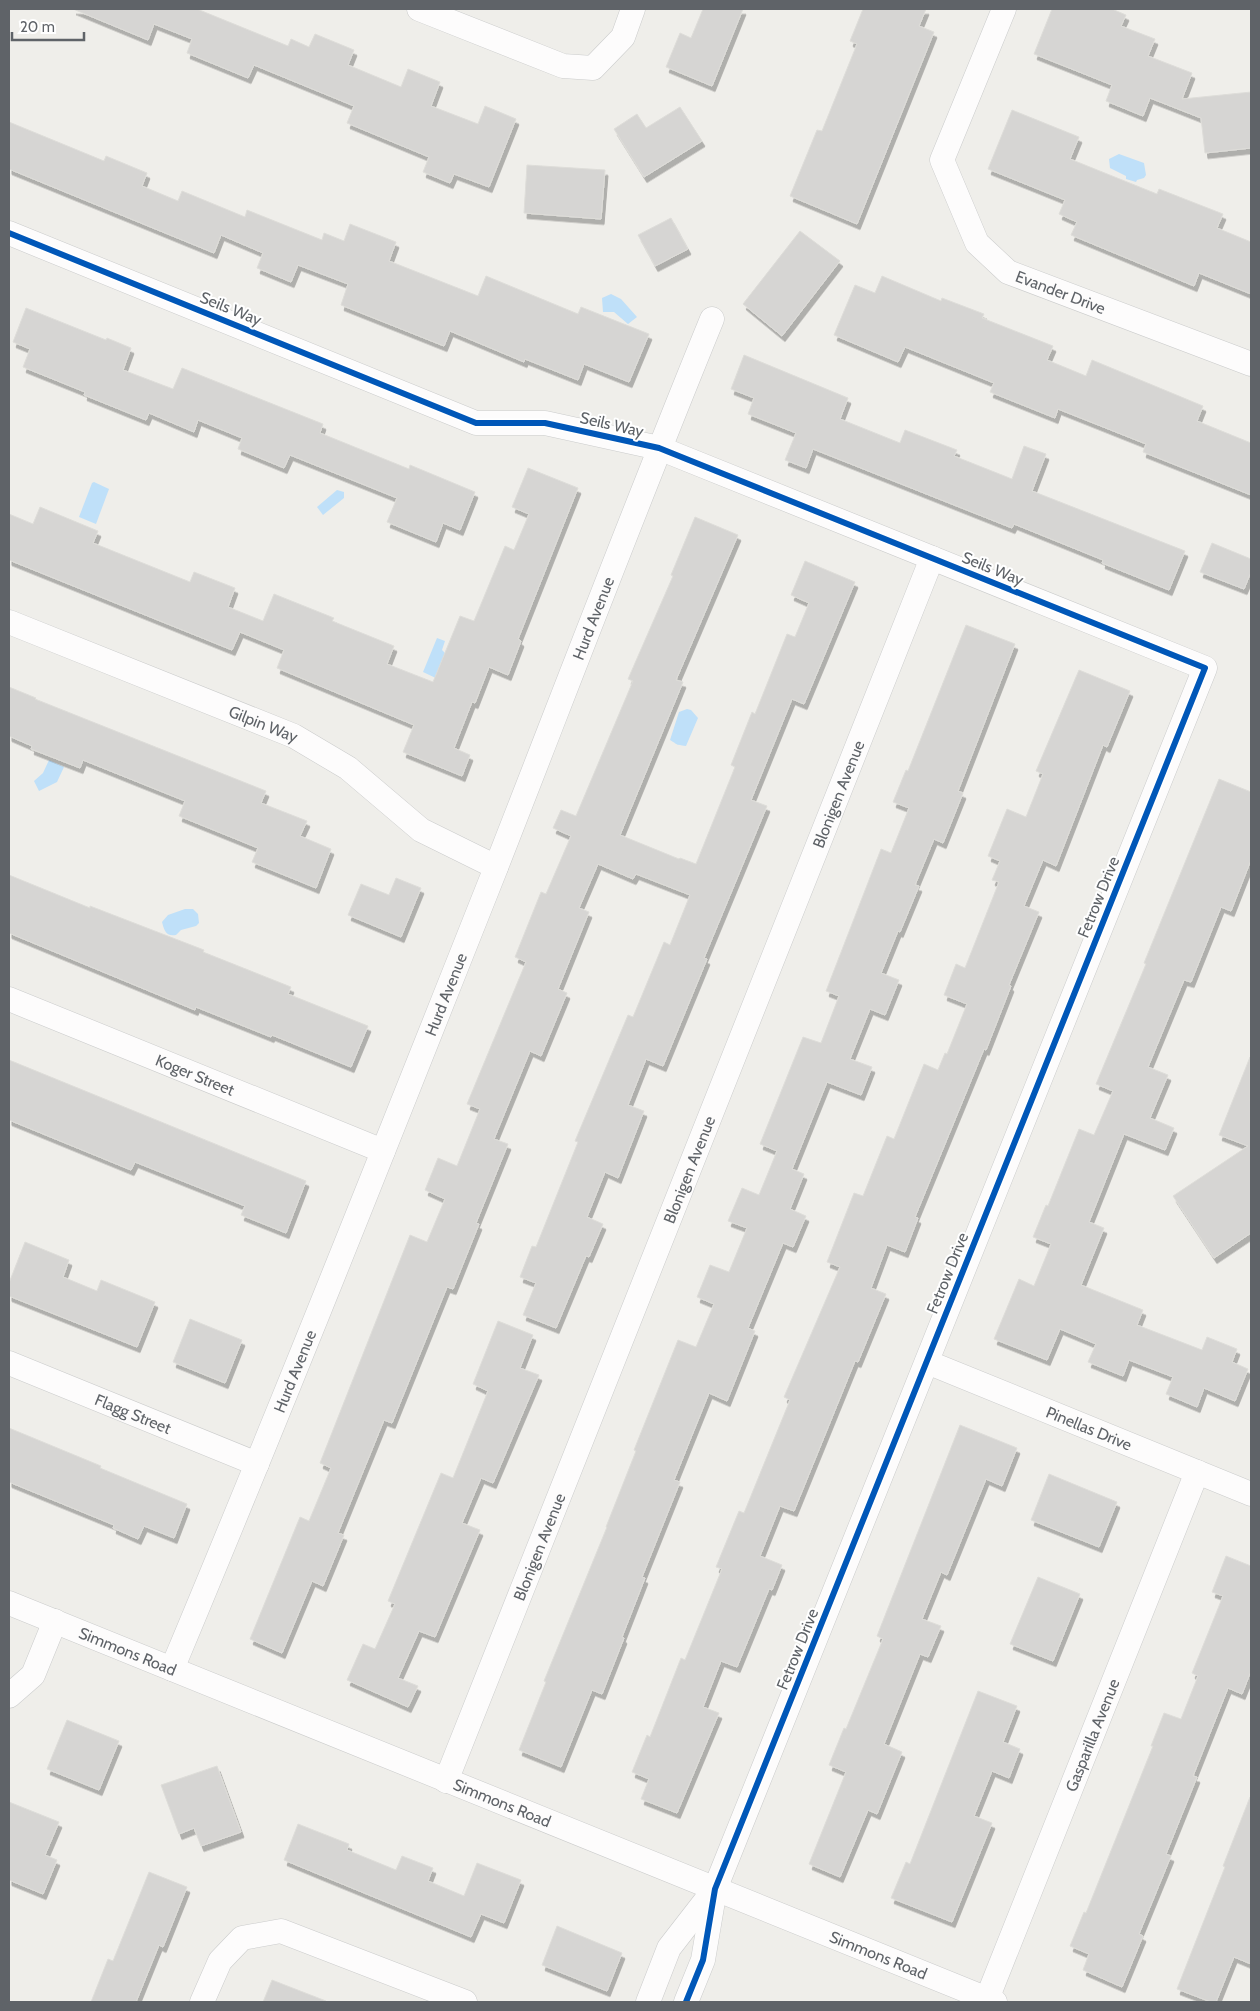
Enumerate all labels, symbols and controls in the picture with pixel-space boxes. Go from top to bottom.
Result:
scale bar [12,10,85,42]
text: 20 m [20,18,55,36]
street label: Evander Drive [1013,267,1108,318]
street label: Seils Way [197,288,264,329]
street label: Seils Way [578,408,646,441]
street label: Seils Way [959,548,1026,589]
street label: Hurd Avenue [569,574,618,663]
street label: Gilpin Way [226,702,300,747]
street label: Blonigen Avenue [809,738,869,851]
street label: Fetrow Drive [1074,854,1123,941]
street label: Hurd Avenue [421,950,471,1039]
street label: Koger Street [153,1051,238,1100]
street label: Blonigen Avenue [660,1113,719,1226]
street label: Fetrow Drive [923,1230,972,1317]
street label: Hurd Avenue [270,1327,320,1416]
street label: Flagg Street [92,1390,174,1438]
street label: Pinellas Drive [1043,1403,1135,1454]
street label: Blonigen Avenue [510,1491,569,1603]
street label: Fetrow Drive [773,1606,822,1693]
street label: Simmons Road [76,1623,179,1680]
street label: Gasparilla Avenue [1062,1676,1124,1795]
street label: Simmons Road [450,1775,553,1831]
street label: Simmons Road [827,1927,930,1984]

